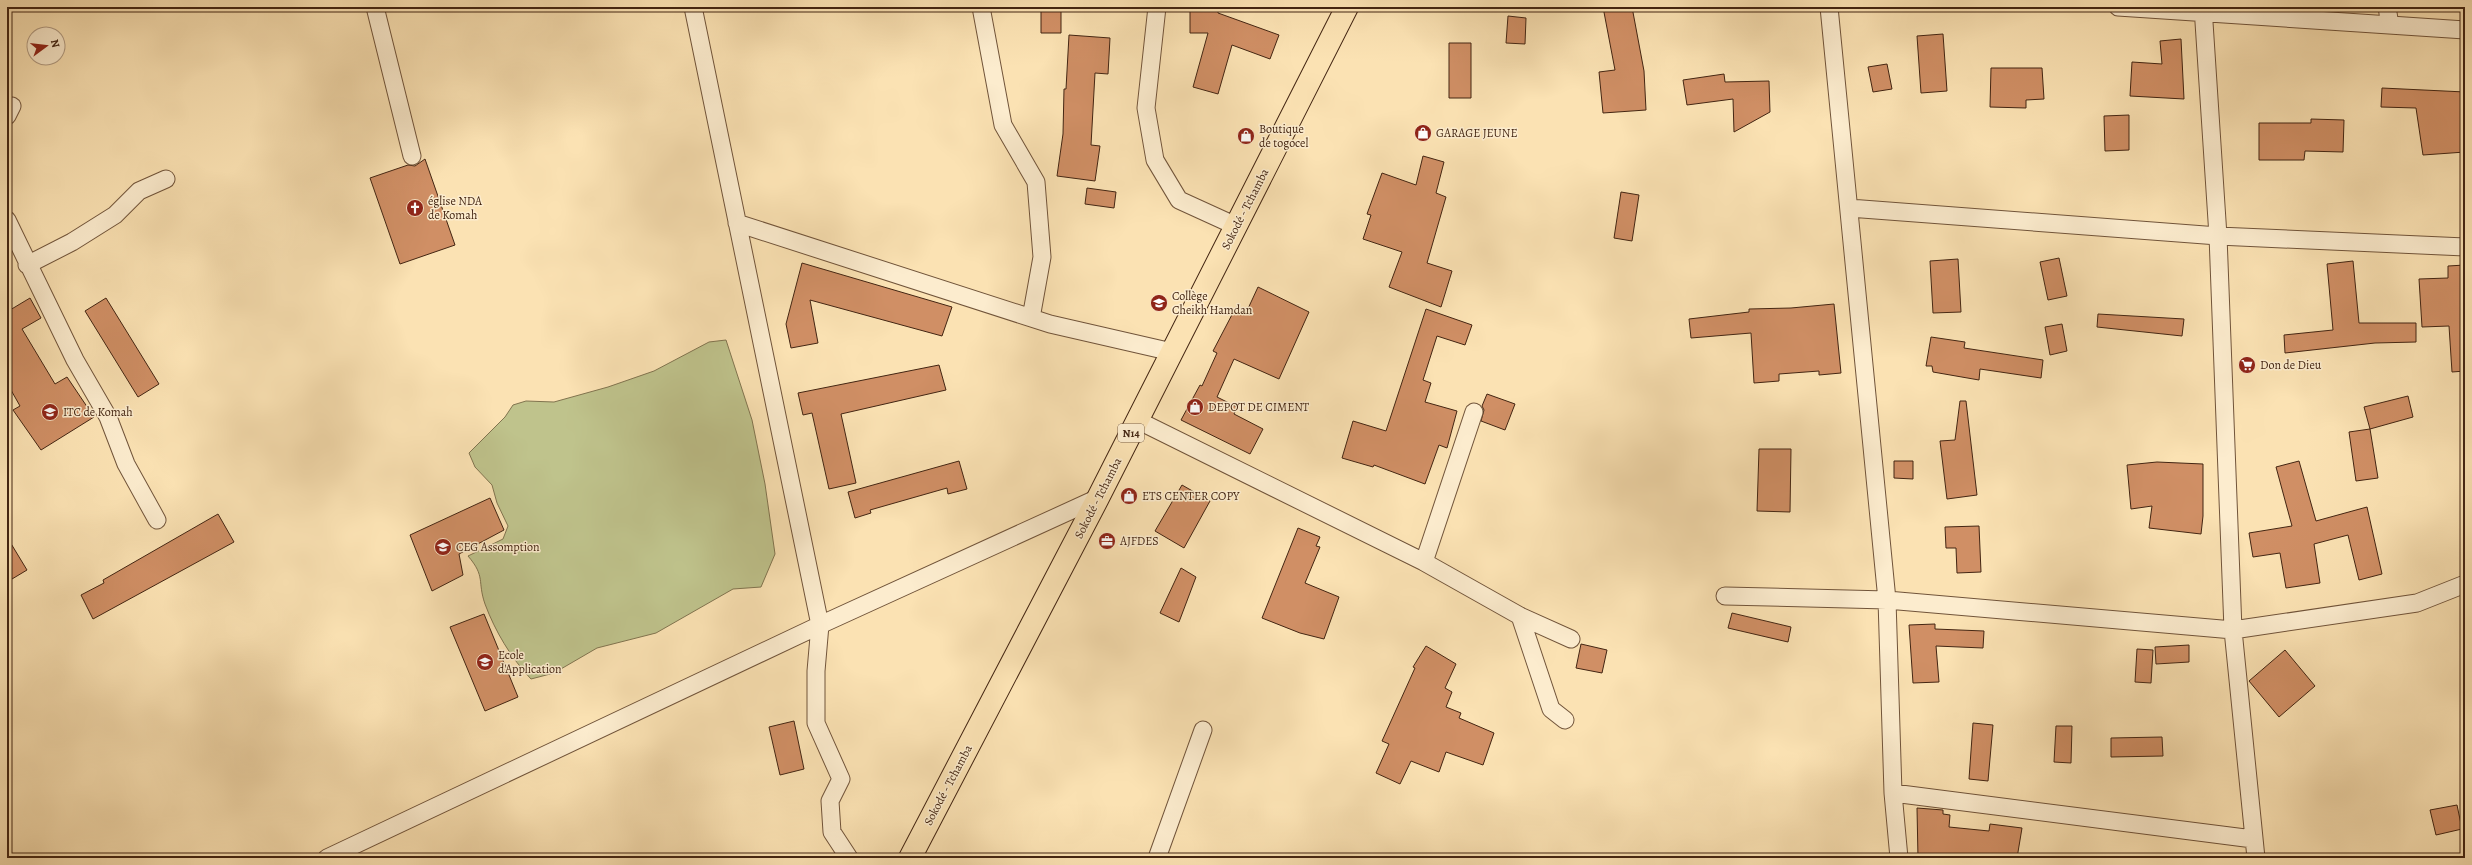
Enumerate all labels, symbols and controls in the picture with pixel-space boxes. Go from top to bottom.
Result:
north arrow [26,26,66,66]
text: N [47,38,63,49]
place label: Boutique de togocel [1259,121,1308,151]
shop icon: GARAGE JEUNE [1413,123,1433,143]
place label: GARAGE JEUNE [1436,125,1517,141]
shop icon: Boutique de togocel [1236,126,1256,146]
street label: Sokodé - Tchamba [1218,165,1273,252]
place label: église NDA de Komah [428,193,483,223]
church icon: église NDA de Komah [405,198,425,218]
place label: Collège Cheikh Hamdan [1172,288,1253,318]
school or university icon: Collège Cheikh Hamdan [1149,293,1169,313]
supermarket icon: Don de Dieu [2237,355,2257,375]
place label: Don de Dieu [2260,357,2322,373]
shop icon: DEPOT DE CIMENT [1185,397,1205,417]
place label: DEPOT DE CIMENT [1208,399,1310,415]
school or university icon: ITC de Komah [40,402,60,422]
place label: ITC de Komah [63,404,133,420]
road number: N14 [1118,424,1144,442]
street label: Sokodé - Tchamba [1071,454,1126,541]
shop icon: ETS CENTER COPY [1119,486,1139,506]
place label: ETS CENTER COPY [1142,488,1240,504]
office icon: AJFDES [1097,531,1117,551]
place label: AJFDES [1119,533,1159,549]
school or university icon: CEG Assomption [433,537,453,557]
place label: CEG Assomption [456,539,540,555]
place label: Ecole d'Application [498,647,562,677]
school or university icon: Ecole d'Application [475,652,495,672]
street label: Sokodé - Tchamba [920,742,976,828]

